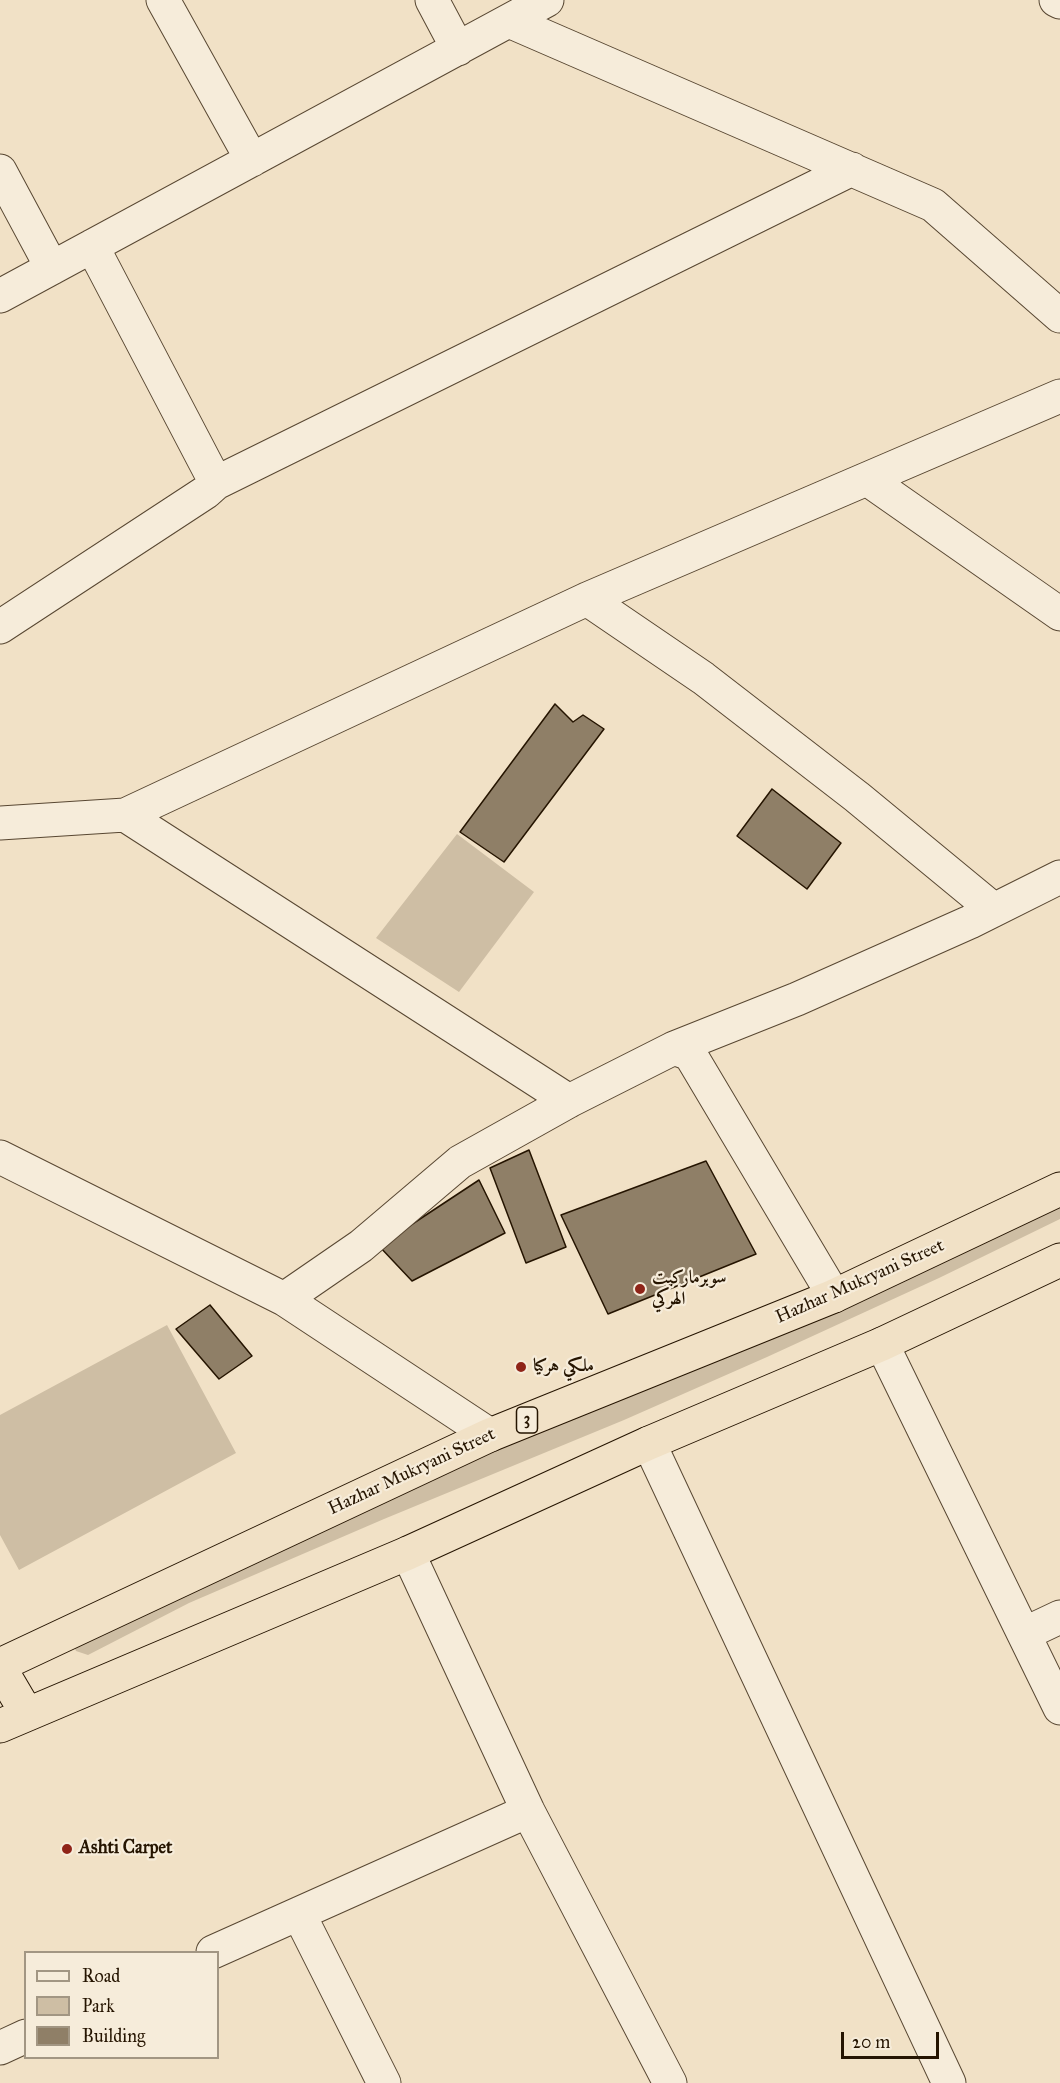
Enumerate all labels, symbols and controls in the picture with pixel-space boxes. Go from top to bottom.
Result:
street label: Hazhar Mukryani Street [772,1235,948,1329]
place label: سوبرماركيت الهركي [652,1268,726,1310]
marker: سوبرماركيت الهركي [633,1282,647,1296]
place label: ملكي هركيا [533,1356,594,1378]
marker: ملكي هركيا [514,1360,528,1374]
road number: 3 [516,1407,538,1433]
street label: Hazhar Mukryani Street [325,1424,499,1520]
place label: Ashti Carpet [79,1838,172,1860]
marker: Ashti Carpet [60,1842,74,1856]
legend [24,1951,219,2059]
text: Road [82,1965,120,1987]
text: Park [82,1995,115,2017]
scale bar [844,2020,942,2058]
text: Building [82,2025,145,2047]
text: 20 m [852,2031,890,2053]

